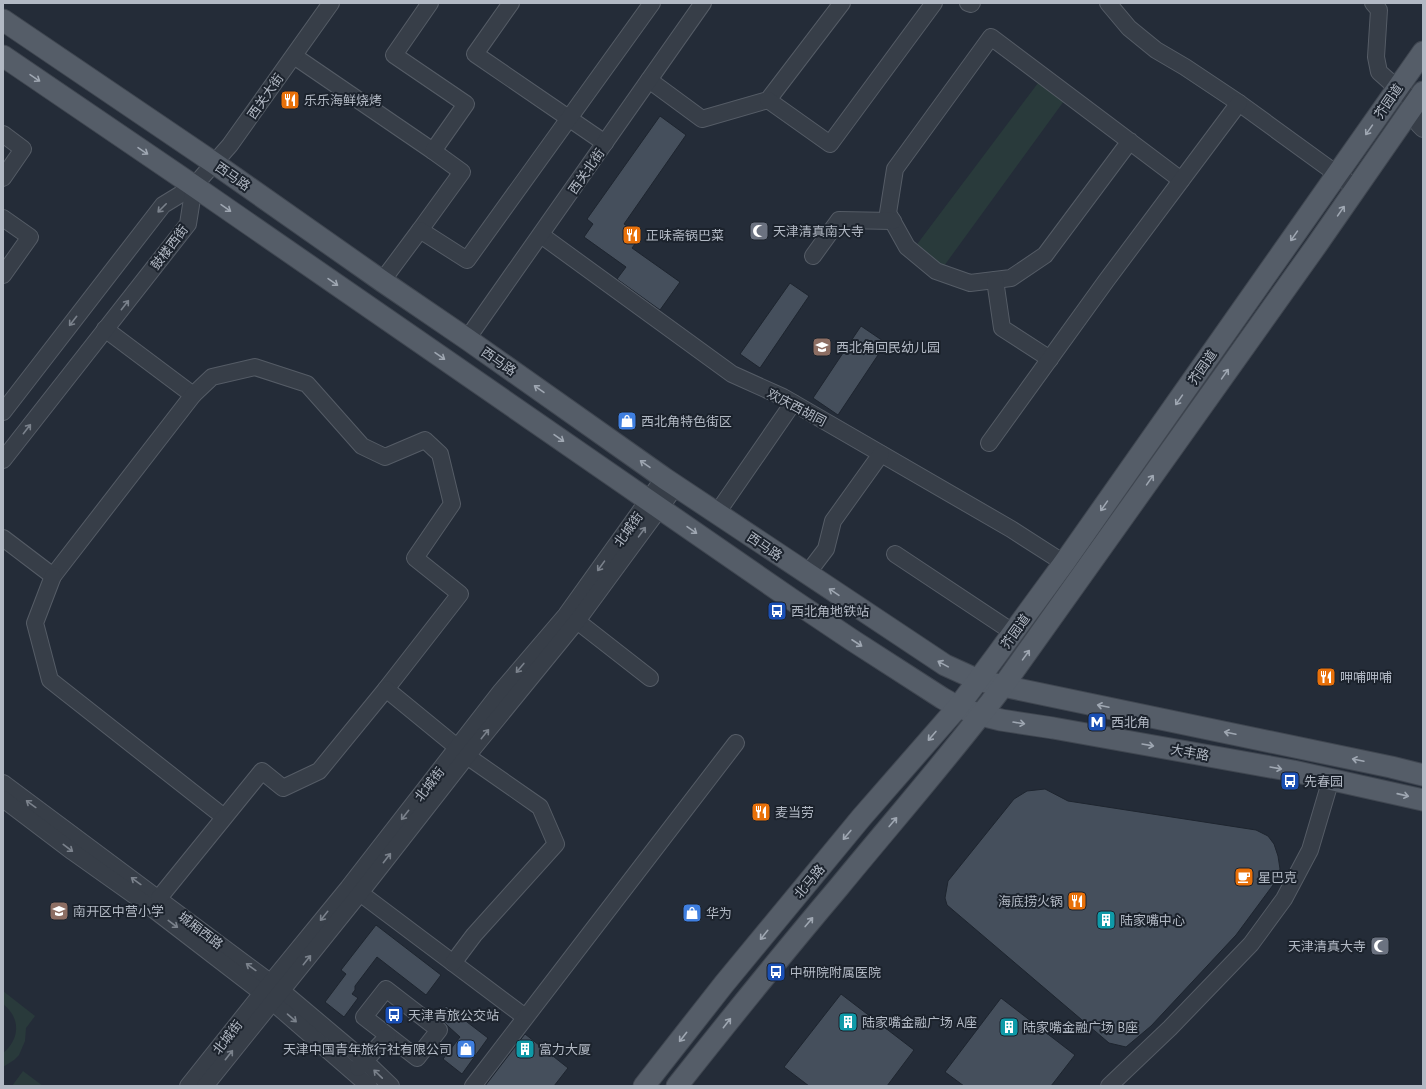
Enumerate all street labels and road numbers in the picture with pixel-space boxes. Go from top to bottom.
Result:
street label: 西关大街 [244,70,287,122]
street label: 芥园道 [1370,80,1407,122]
street label: 西关北街 [565,145,608,197]
street label: 西马路 [212,158,254,195]
street label: 鼓楼西街 [147,221,192,273]
street label: 西马路 [478,343,520,380]
street label: 芥园道 [1184,346,1221,388]
street label: 欢庆西胡同 [764,385,829,430]
street label: 北城街 [610,509,647,550]
street label: 西马路 [744,528,786,564]
street label: 芥园道 [997,611,1034,652]
street label: 大丰路 [1169,741,1211,764]
street label: 北城街 [411,764,448,805]
street label: 北马路 [790,861,828,902]
street label: 城厢西路 [175,908,227,953]
street label: 北城街 [209,1017,246,1058]

